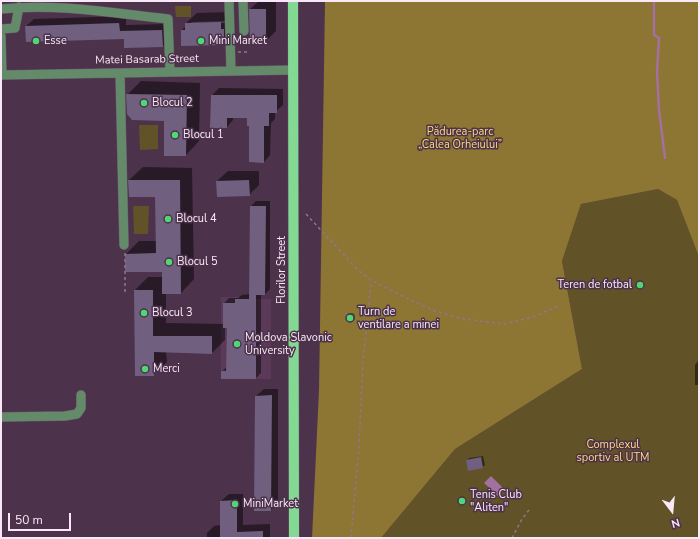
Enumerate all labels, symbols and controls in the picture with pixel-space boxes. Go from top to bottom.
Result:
place label: Esse [44,34,67,48]
place label: Mini Market [209,34,267,48]
marker: Esse [31,36,41,46]
marker: Mini Market [196,36,206,46]
street label: Matei Basarab Street [95,52,199,68]
place label: Blocul 2 [152,96,193,110]
marker: Blocul 2 [139,98,149,108]
park label: Pădurea-parc „Calea Orheiului” [418,125,502,151]
place label: Blocul 1 [183,128,224,142]
marker: Blocul 1 [170,130,180,140]
place label: Blocul 4 [176,212,217,226]
marker: Blocul 4 [163,214,173,224]
street label: Florilor Street [275,236,289,304]
place label: Blocul 5 [177,255,218,269]
marker: Blocul 5 [164,257,174,267]
place label: Teren de fotbal [558,278,632,292]
marker: Teren de fotbal [635,280,645,290]
place label: Turn de ventilare a minei [358,305,439,331]
place label: Blocul 3 [152,306,193,320]
marker: Blocul 3 [139,308,149,318]
marker: Turn de ventilare a minei [345,313,355,323]
place label: Moldova Slavonic University [245,331,332,357]
marker: Moldova Slavonic University [232,339,242,349]
place label: Merci [153,362,180,376]
marker: Merci [140,364,150,374]
park label: Complexul sportiv al UTM [577,438,649,464]
place label: Tenis Club "Aliten" [470,488,522,514]
north arrow [652,491,692,531]
marker: Tenis Club "Aliten" [457,496,467,506]
place label: MiniMarket [243,497,298,511]
marker: MiniMarket [230,499,240,509]
scale bar [10,505,73,531]
text: 50 m [15,512,43,528]
text: N [669,515,681,531]

